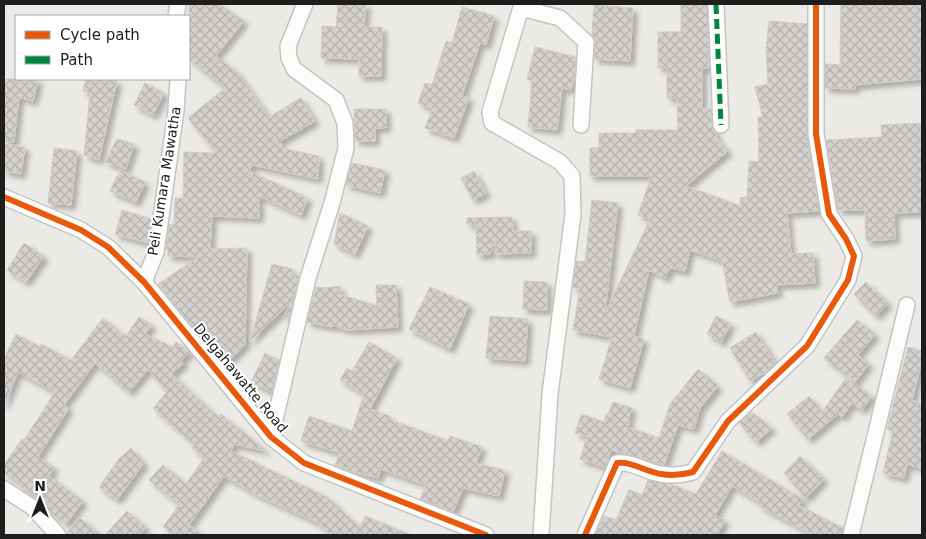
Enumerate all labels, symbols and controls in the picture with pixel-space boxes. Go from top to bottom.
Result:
legend [15,15,190,80]
text: Cycle path [60,26,140,44]
text: Path [60,51,93,69]
street label: Peli Kumara Mawatha [144,105,184,257]
street label: Delgahawatte Road [191,320,291,436]
north arrow [15,474,65,524]
text: N [34,478,46,494]

